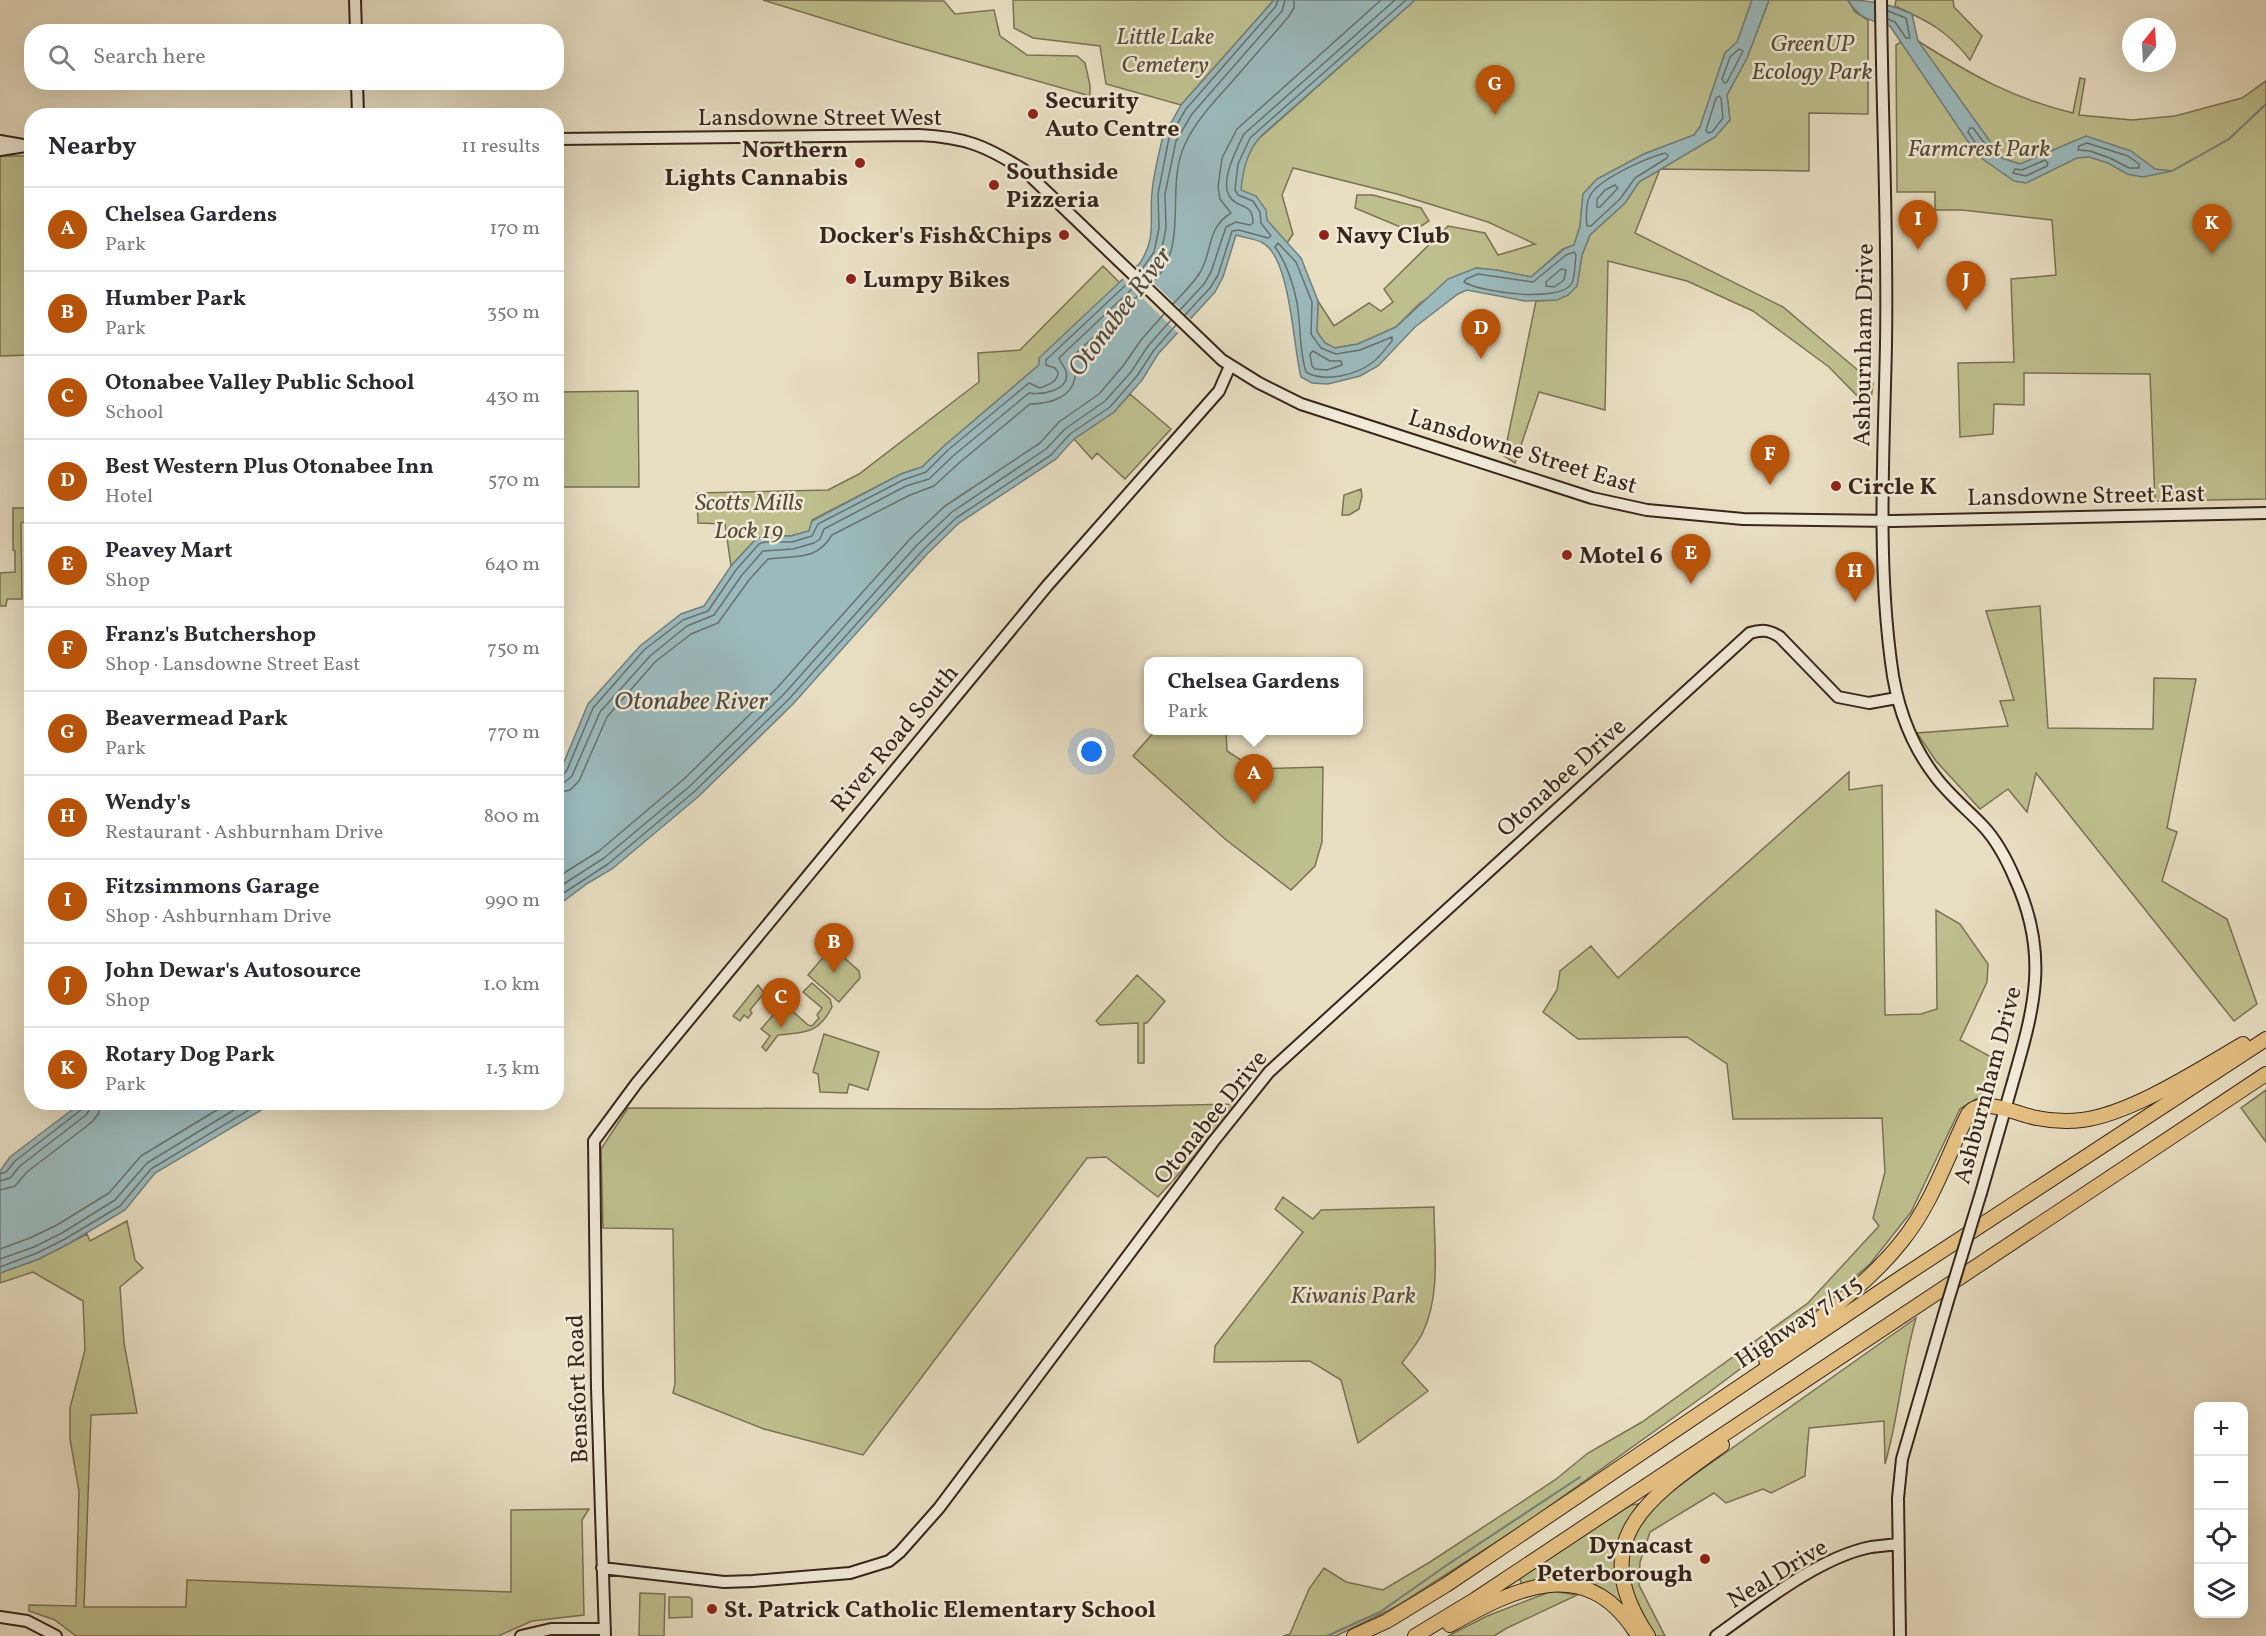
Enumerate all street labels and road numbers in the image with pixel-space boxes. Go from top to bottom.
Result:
street label: Lansdowne Street West [698,102,942,136]
street label: Ashburnham Drive [1846,243,1884,447]
street label: Lansdowne Street East [1404,402,1641,504]
street label: Lansdowne Street East [1967,478,2205,516]
street label: River Road South [824,658,968,821]
street label: Otonabee Drive [1490,711,1635,846]
street label: Ashburnham Drive [1946,983,2032,1188]
street label: Otonabee Drive [1147,1044,1276,1193]
street label: Highway 7/115 [1729,1268,1869,1378]
street label: Bensfort Road [559,1314,599,1464]
street label: Neal Drive [1721,1531,1835,1618]

